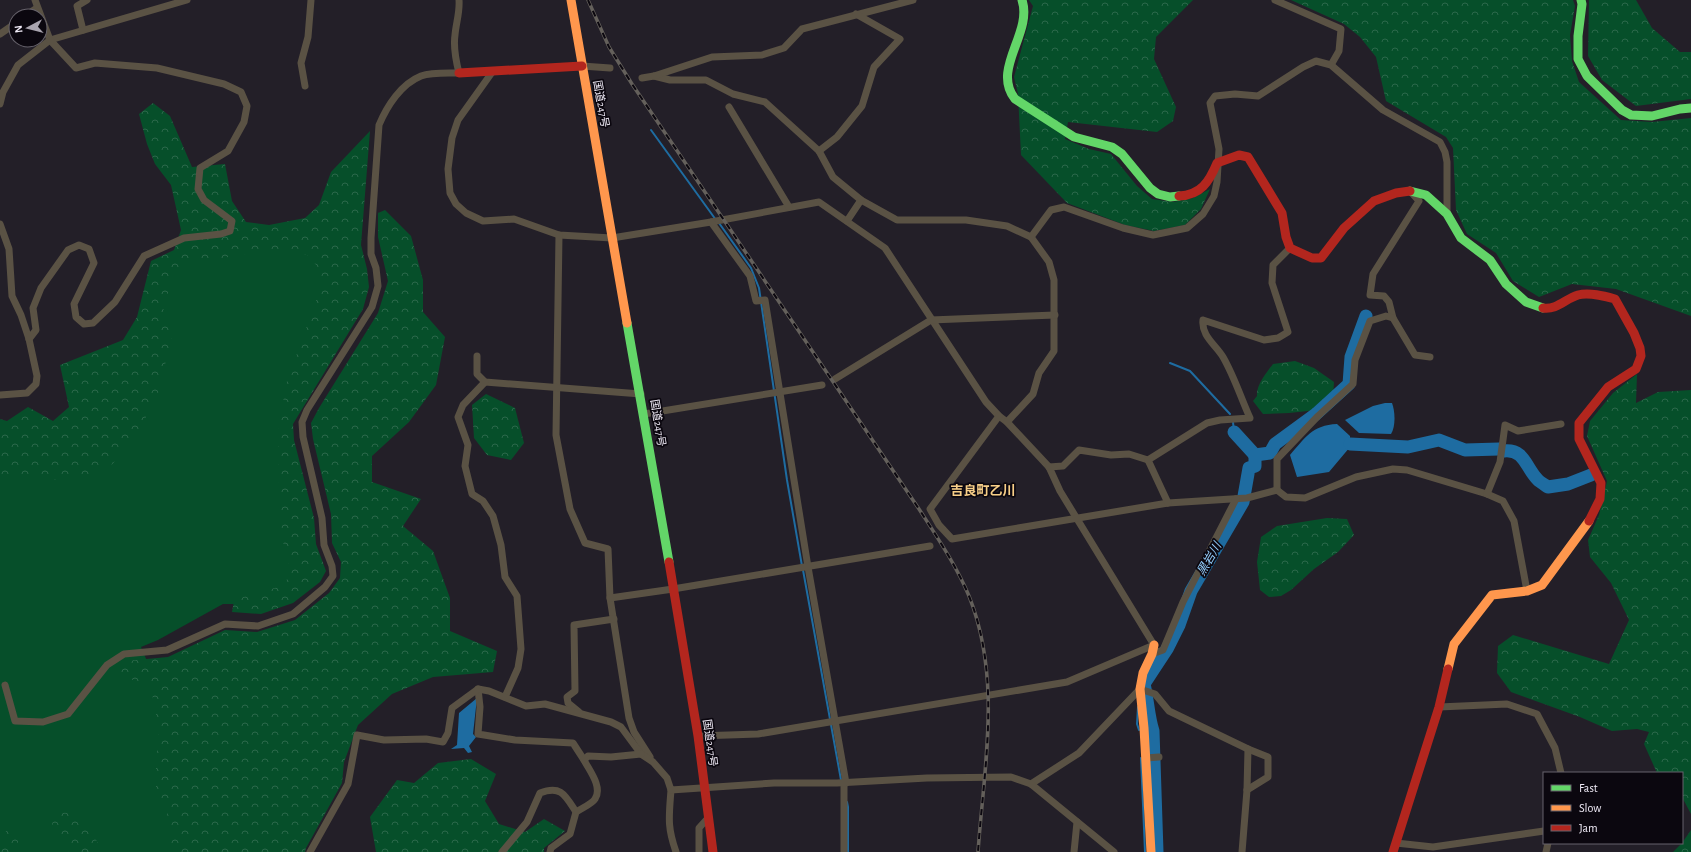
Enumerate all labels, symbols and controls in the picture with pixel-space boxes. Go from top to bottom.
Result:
north arrow [8,8,48,48]
text: N [13,25,24,34]
street label: 国道247号 [591,79,612,129]
street label: 国道247号 [649,398,668,448]
district label: 吉良町乙川 [950,483,1016,498]
water label: 黒岩川 [1194,538,1224,578]
street label: 国道247号 [701,718,720,767]
legend [1543,772,1683,844]
text: Fast [1579,782,1598,794]
text: Slow [1579,802,1601,814]
text: Jam [1579,822,1598,834]

